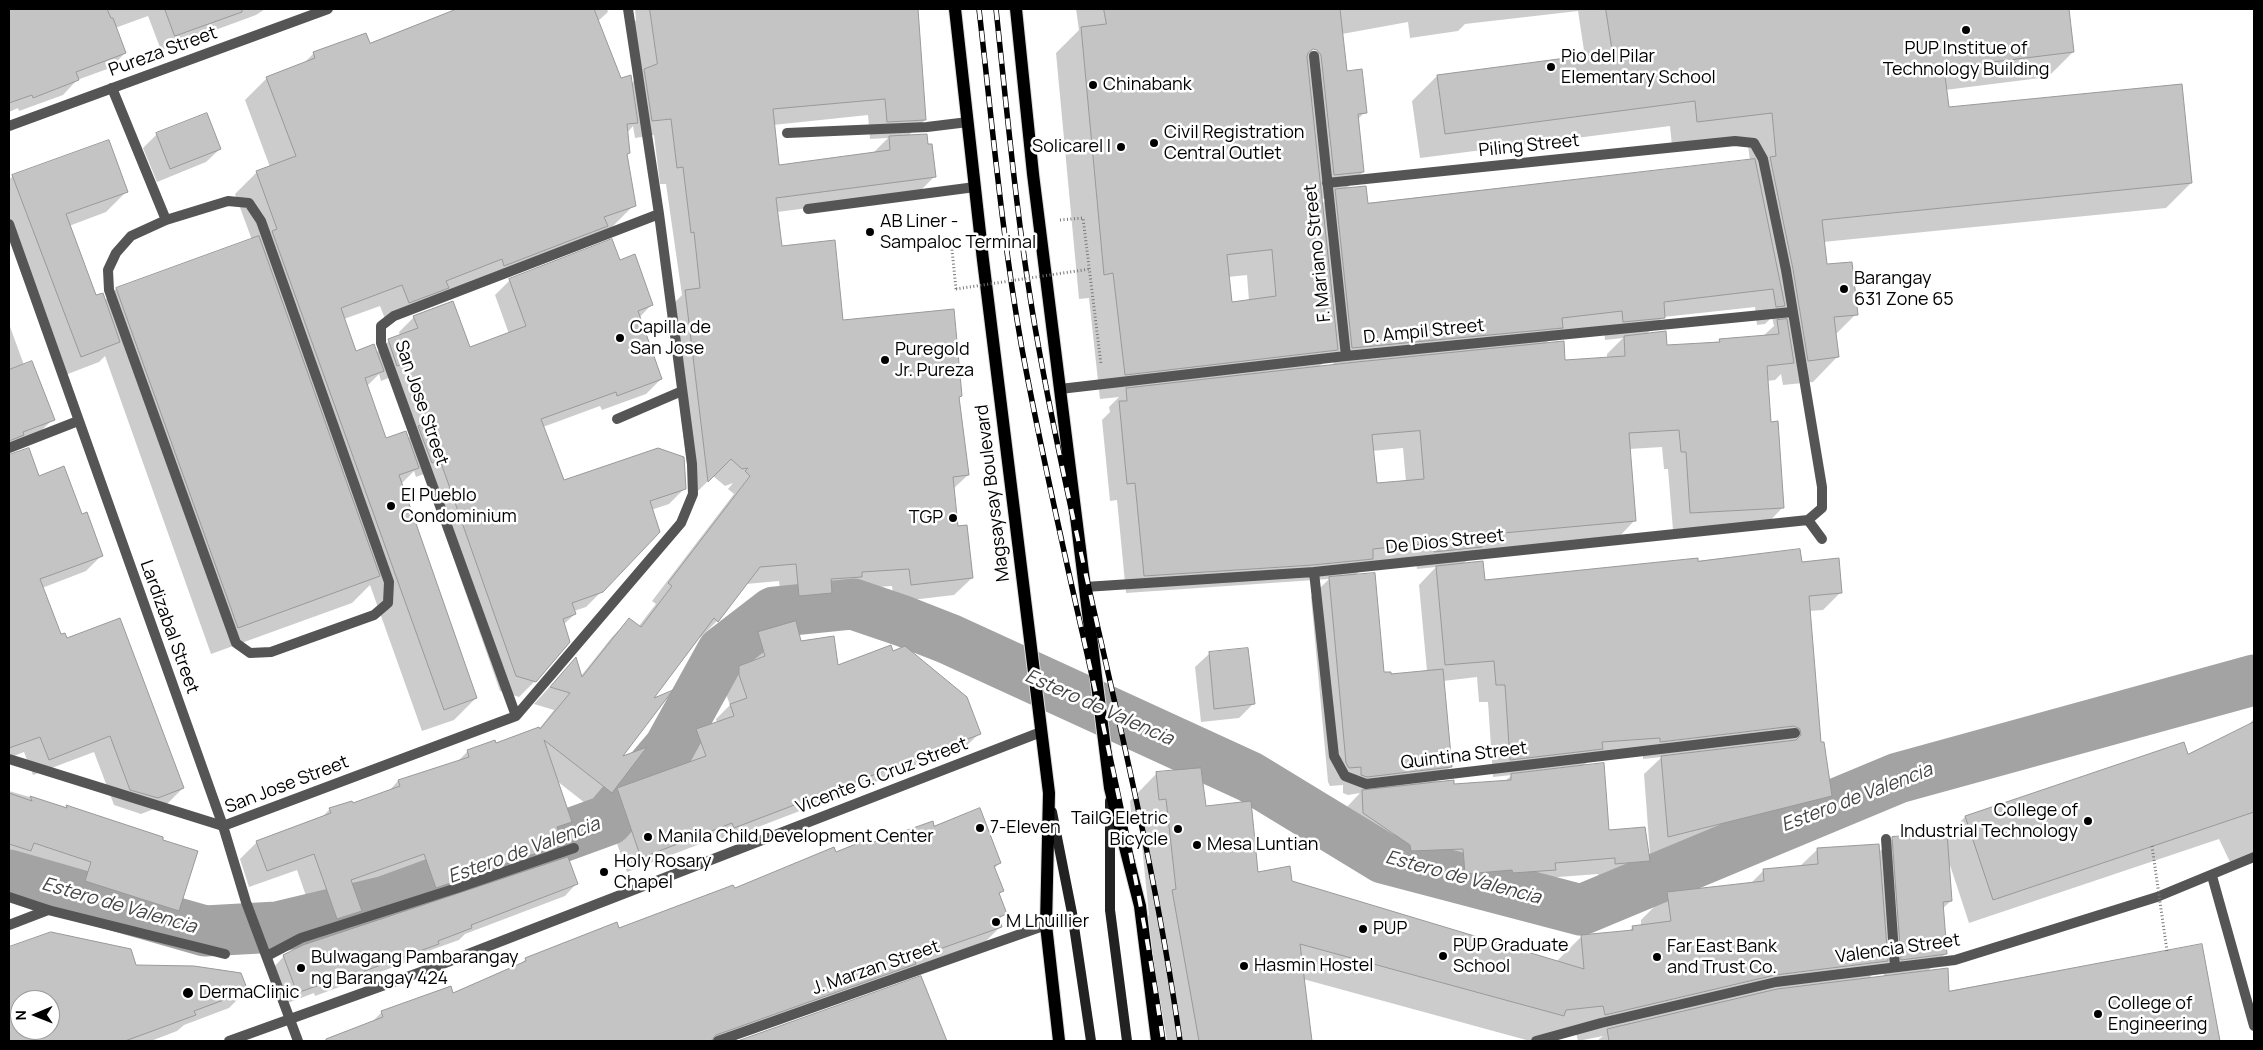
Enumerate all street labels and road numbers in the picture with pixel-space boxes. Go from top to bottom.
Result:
street label: Pureza Street [106,22,220,82]
street label: Piling Street [1478,130,1580,162]
street label: F. Mariano Street [1300,183,1336,323]
street label: D. Ampil Street [1362,315,1486,349]
street label: San Jose Street [390,338,452,468]
street label: Magsaysay Boulevard [971,403,1015,583]
street label: De Dios Street [1385,525,1505,559]
street label: Lardizabal Street [135,557,203,697]
street label: Vicente G. Cruz Street [793,733,971,819]
street label: Quintina Street [1400,738,1528,774]
street label: San Jose Street [222,751,352,819]
street label: Valencia Street [1834,930,1962,968]
street label: J. Marzan Street [809,936,943,1000]

